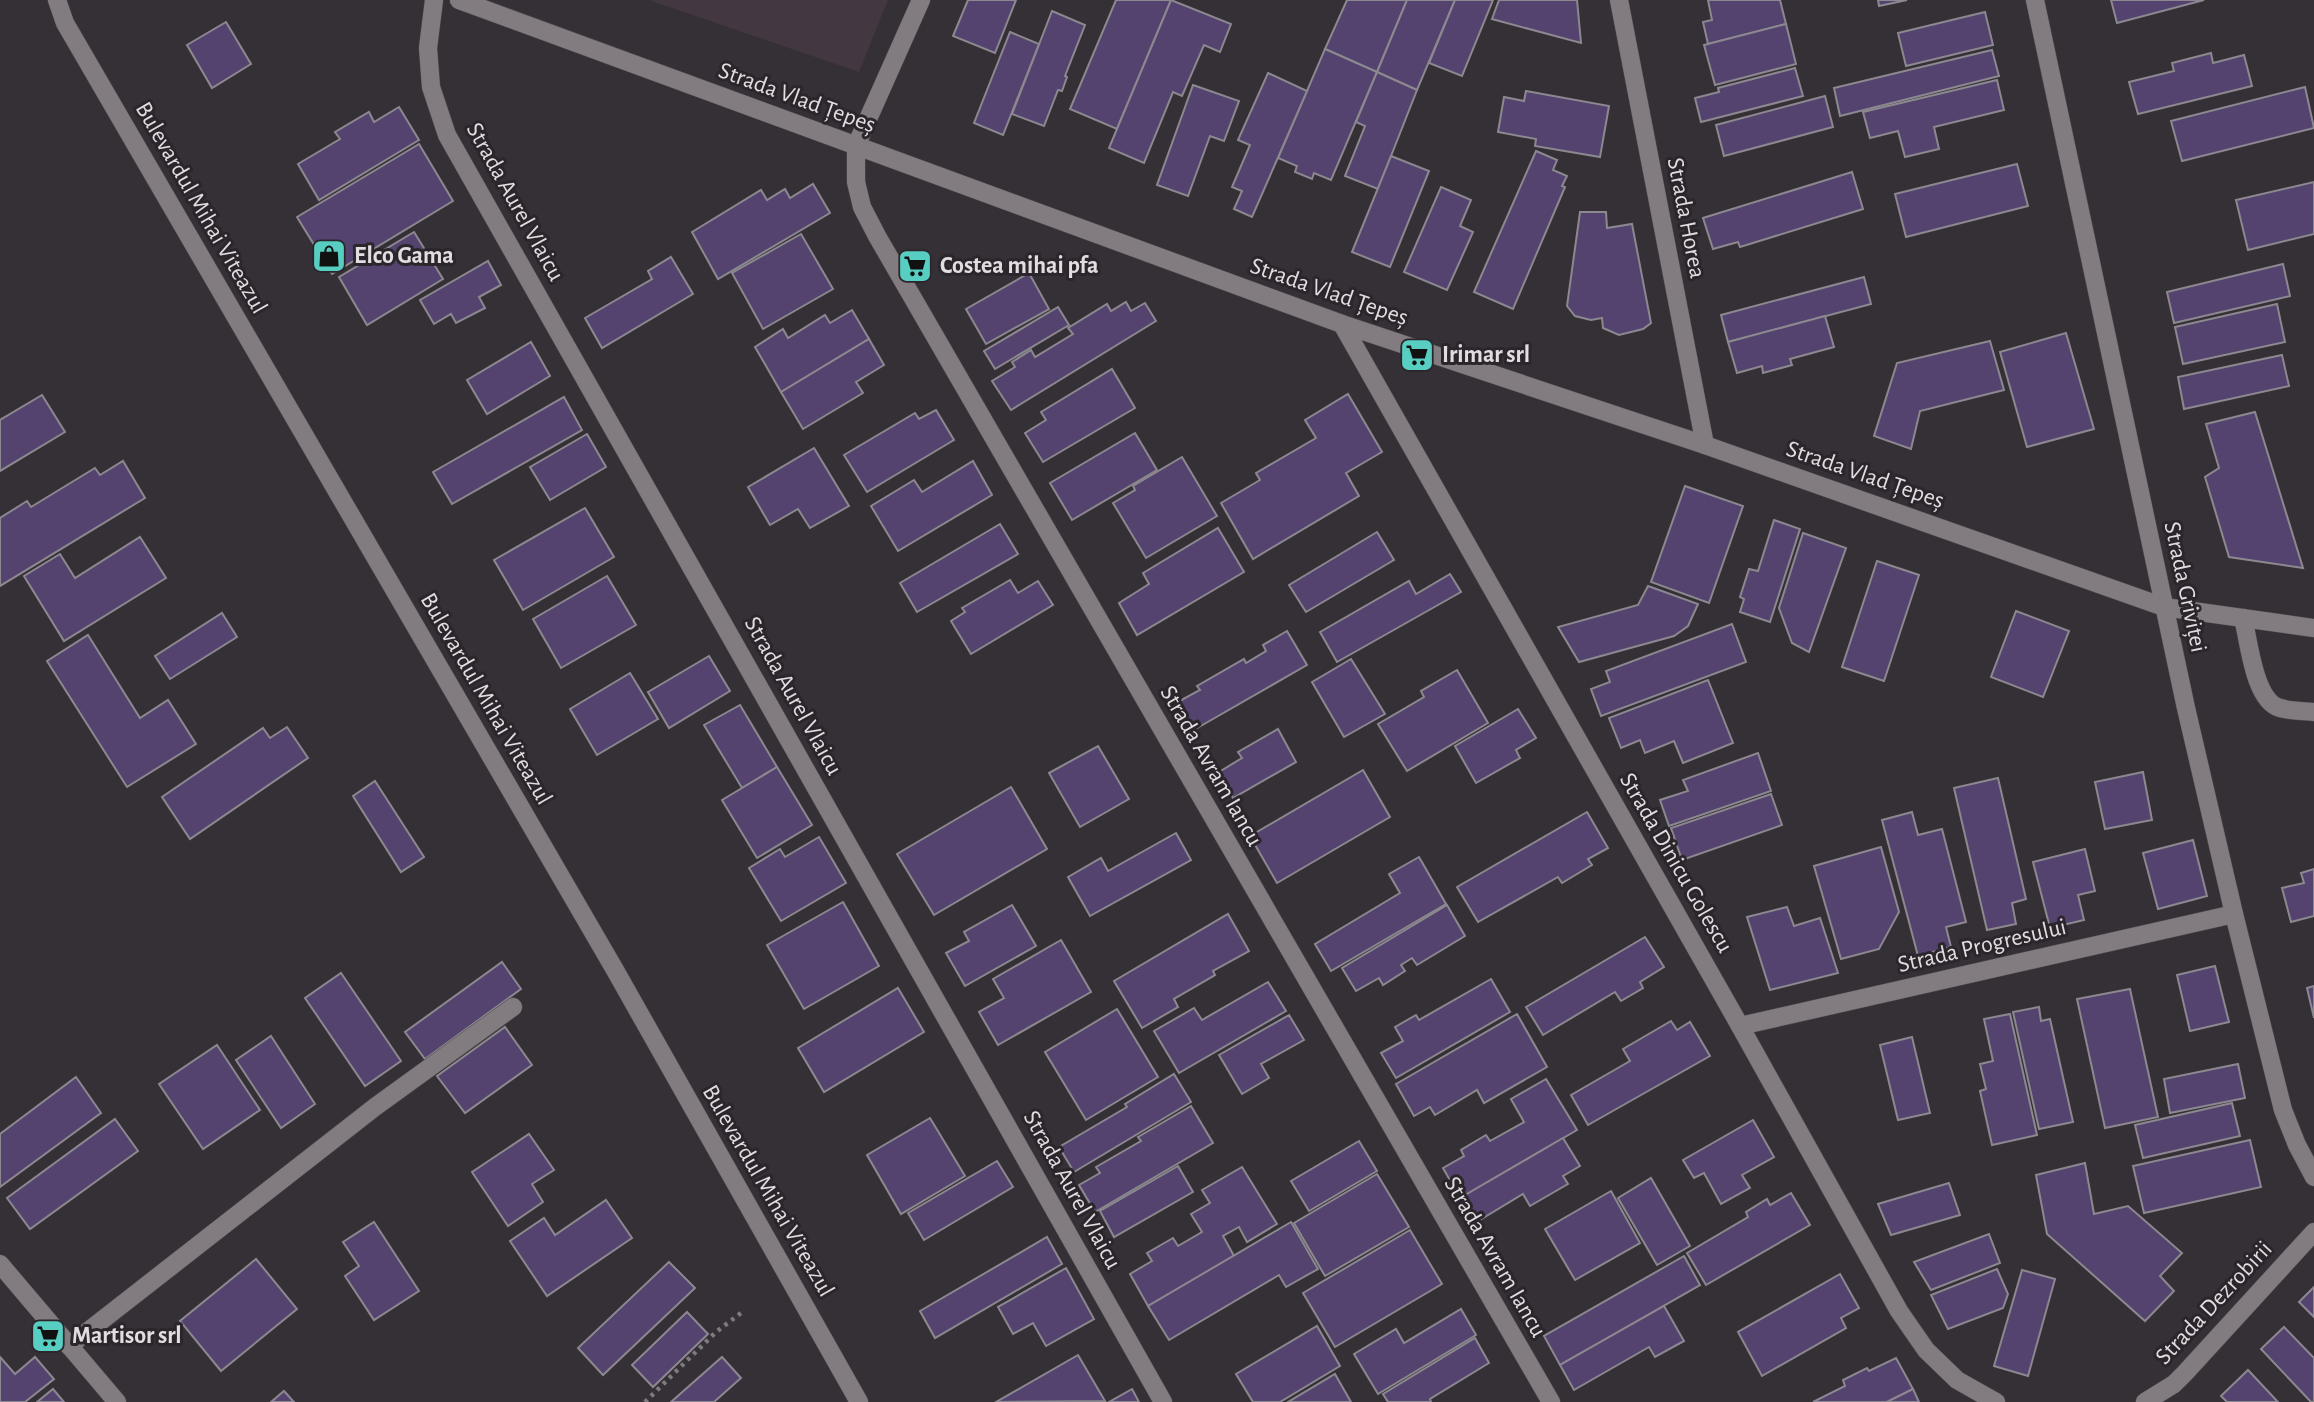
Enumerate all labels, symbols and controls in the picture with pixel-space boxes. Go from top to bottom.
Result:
street label: Strada Vlad Țepeș [715,58,879,138]
street label: Bulevardul Mihai Viteazul [131,98,271,318]
street label: Strada Aurel Vlaicu [462,119,568,285]
street label: Strada Horea [1663,156,1709,280]
shop icon: Elco Gama [310,237,348,275]
place label: Elco Gama [354,244,454,268]
supermarket icon: Costea mihai pfa [896,247,934,285]
place label: Costea mihai pfa [940,254,1099,278]
street label: Strada Vlad Țepeș [1247,254,1411,331]
supermarket icon: Irimar srl [1398,336,1436,374]
place label: Irimar srl [1442,343,1530,367]
street label: Strada Vlad Țepeș [1783,437,1947,514]
street label: Strada Griviței [2158,520,2211,655]
street label: Bulevardul Mihai Viteazul [416,589,556,809]
street label: Strada Aurel Vlaicu [740,613,846,779]
street label: Strada Avram Iancu [1155,682,1267,850]
street label: Strada Dinicu Golescu [1615,769,1737,957]
street label: Strada Progresului [1895,915,2069,977]
street label: Bulevardul Mihai Viteazul [698,1081,838,1301]
street label: Strada Aurel Vlaicu [1019,1107,1125,1273]
street label: Strada Avram Iancu [1439,1173,1551,1341]
street label: Strada Dezrobirii [2151,1237,2277,1369]
supermarket icon: Martisor srl [29,1317,67,1355]
place label: Martisor srl [72,1324,182,1348]

